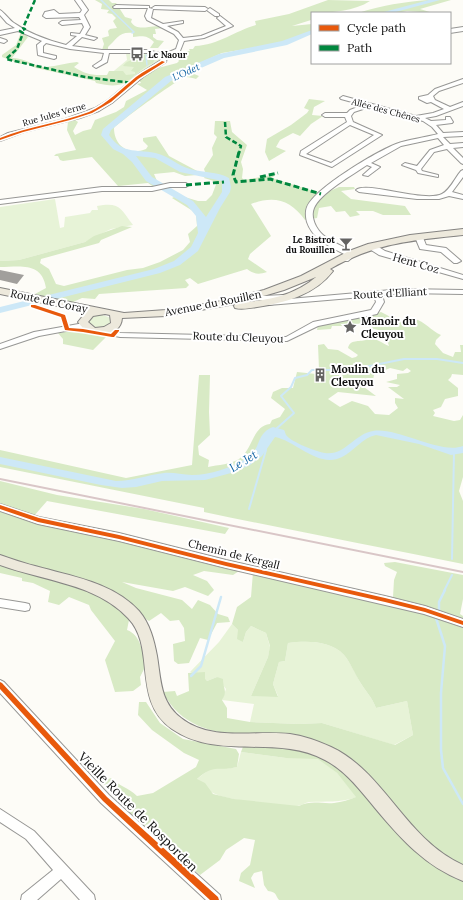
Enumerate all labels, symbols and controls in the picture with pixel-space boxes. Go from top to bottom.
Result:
legend [311,12,451,64]
text: Cycle path [347,20,406,35]
text: Path [347,40,372,55]
bus stop icon: Le Naour [129,46,145,62]
place label: Le Naour [148,49,188,60]
water label: L'Odet [170,60,202,84]
street label: Allée des Chênes [350,95,421,124]
street label: Rue Jules Verne [21,100,87,128]
place label: Le Bistrot du Rouillen [286,234,335,255]
bar icon: Le Bistrot du Rouillen [338,236,354,252]
street label: Hent Coz [391,250,441,276]
street label: Route d'Elliant [353,284,428,302]
street label: Route de Coray [9,286,89,316]
street label: Avenue du Rouillen [163,287,263,319]
place label: Manoir du Cleuyou [361,314,416,341]
place icon: Manoir du Cleuyou [342,319,358,335]
street label: Route du Cleuyou [192,328,284,346]
place label: Moulin du Cleuyou [331,362,385,389]
building icon: Moulin du Cleuyou [312,367,328,383]
water label: Le Jet [226,447,260,475]
street label: Chemin de Kergall [187,536,281,572]
street label: Vieille Route de Rosporden [74,748,202,876]

